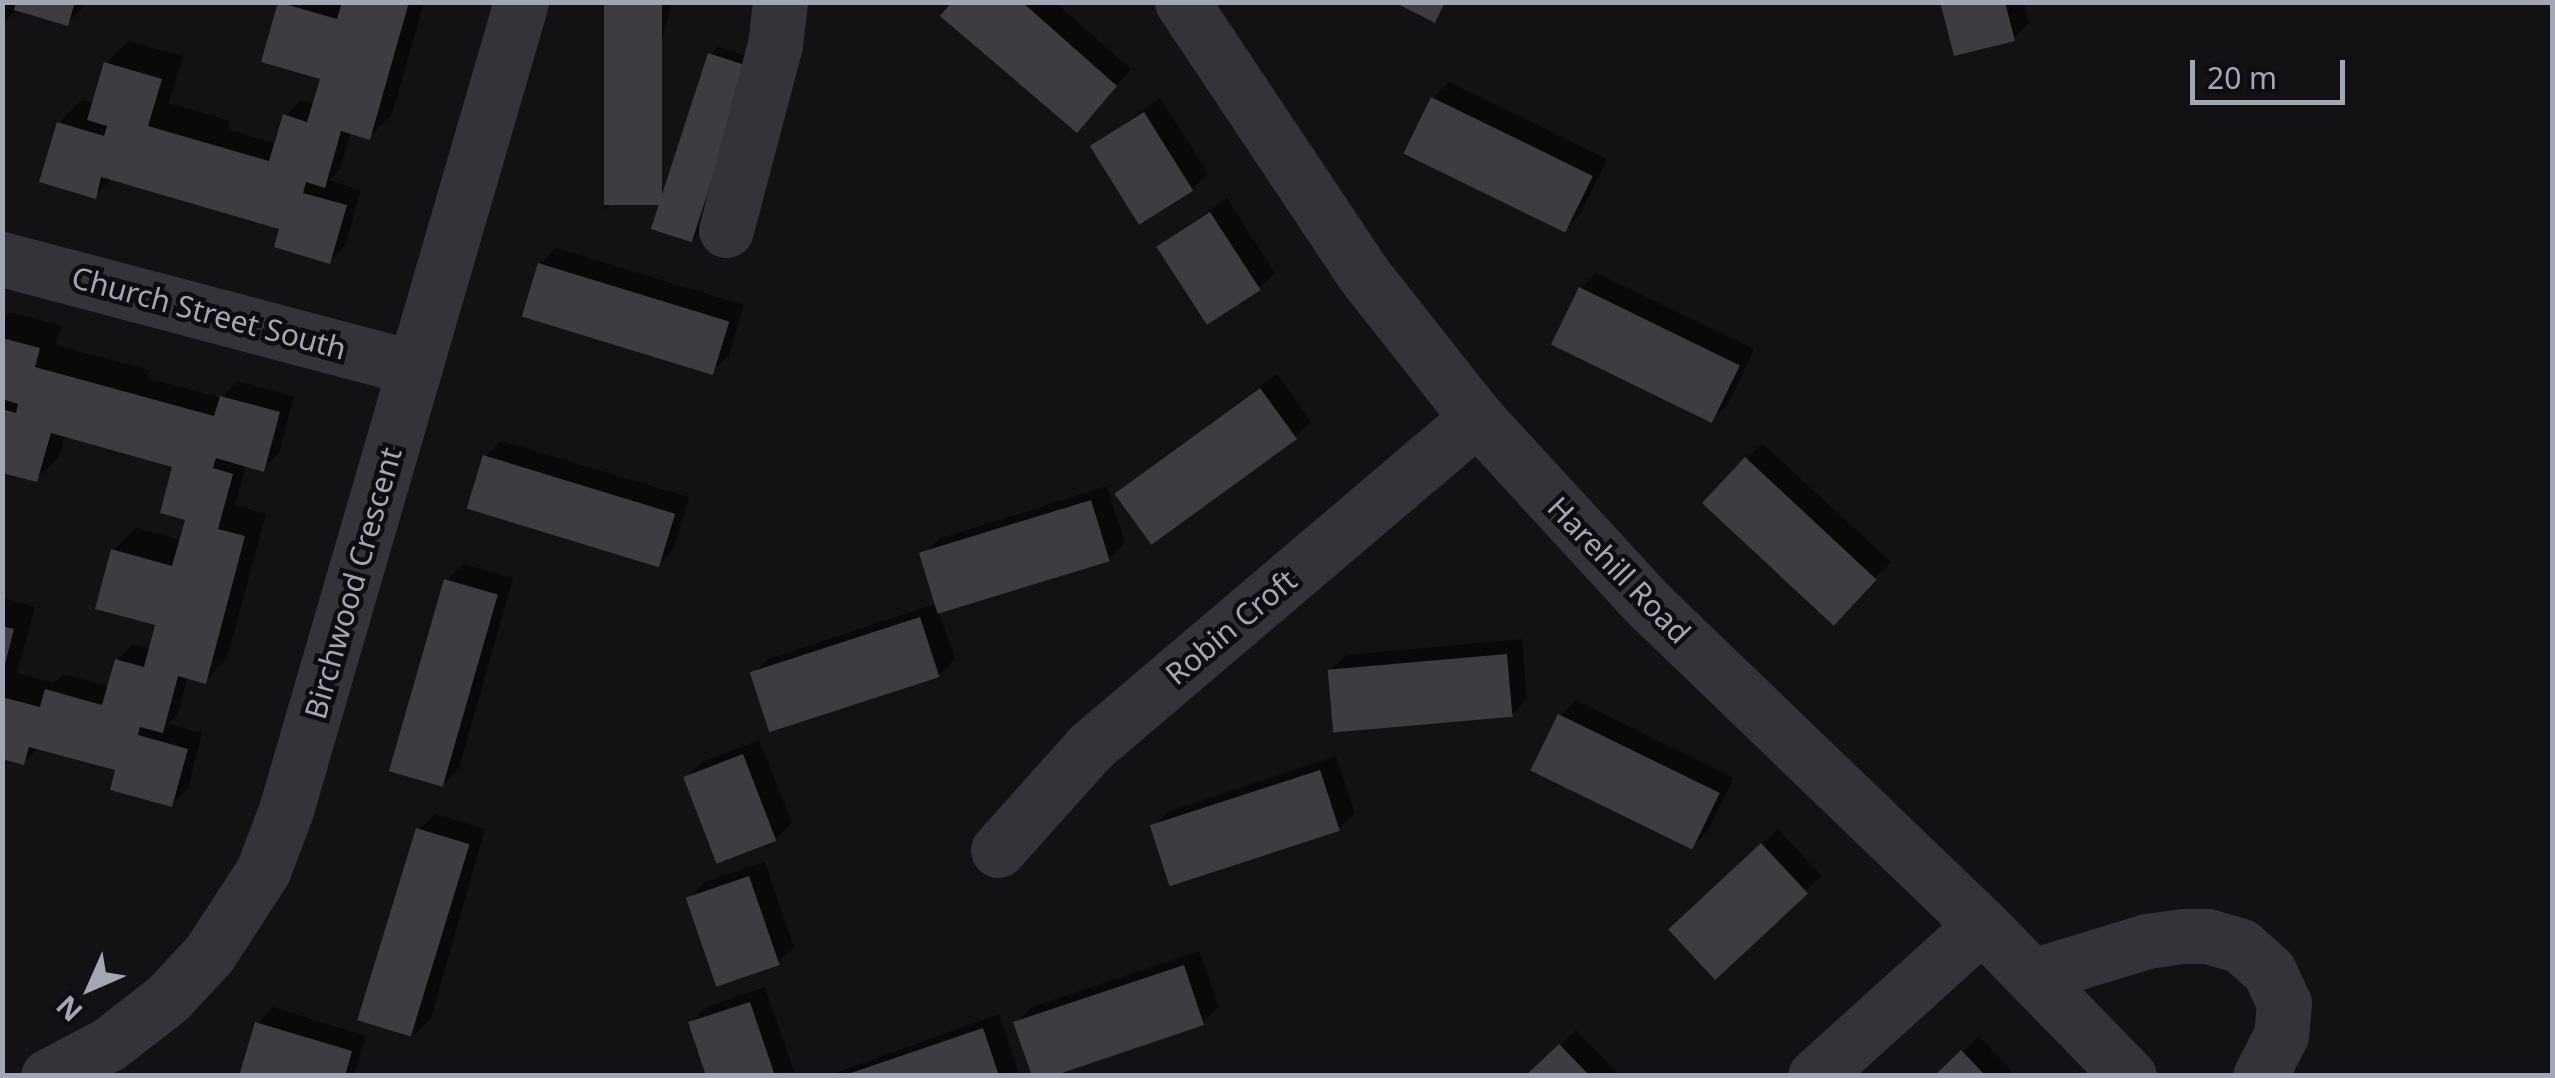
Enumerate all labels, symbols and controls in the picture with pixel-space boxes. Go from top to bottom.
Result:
scale bar [2195,40,2350,102]
text: 20 m [2207,57,2277,98]
street label: Church Street South [68,259,350,367]
street label: Birchwood Crescent [297,443,409,723]
street label: Harehill Road [1540,489,1698,651]
street label: Robin Croft [1158,562,1304,692]
north arrow [40,938,140,1038]
text: N [47,988,90,1031]

